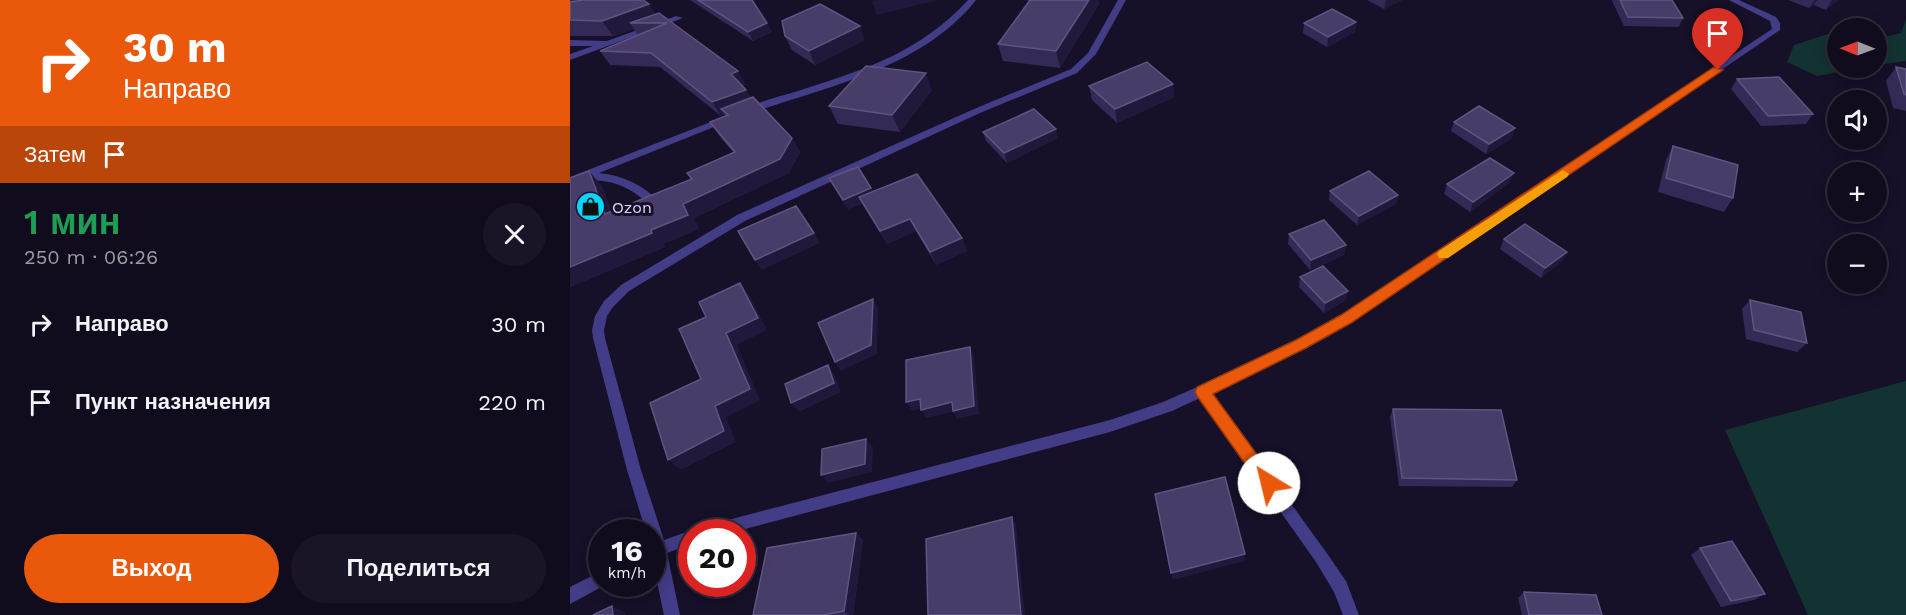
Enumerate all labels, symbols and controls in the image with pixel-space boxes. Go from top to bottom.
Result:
pin [1692,8,1743,70]
icon: arrive [1701,17,1734,50]
north arrow [1827,18,1887,78]
map controls [1827,18,1887,294]
text: 30 m [123,23,227,72]
icon: right [24,24,102,102]
text: Направо [123,73,231,105]
button: sound [1827,90,1887,150]
icon: arrive [98,138,131,171]
text: Затем [24,142,86,167]
button: + [1827,162,1887,222]
shop icon: Ozon [575,191,607,223]
place label: Ozon [612,198,652,217]
text: 1 мин [24,201,121,243]
button: close [483,203,546,266]
button: − [1827,234,1887,294]
text: 250 m · 06:26 [24,245,158,269]
icon: right [24,308,57,341]
text: Направо [75,311,169,336]
text: 30 m [491,312,546,337]
icon: arrive [24,386,57,419]
text: Пункт назначения [75,389,271,414]
text: 220 m [478,390,546,415]
position arrow [1237,451,1301,515]
speed limit sign: 20 [678,519,756,597]
text: 16 [611,533,643,568]
button: Выход [24,534,279,603]
button: Поделиться [291,534,546,603]
text: km/h [608,564,646,582]

